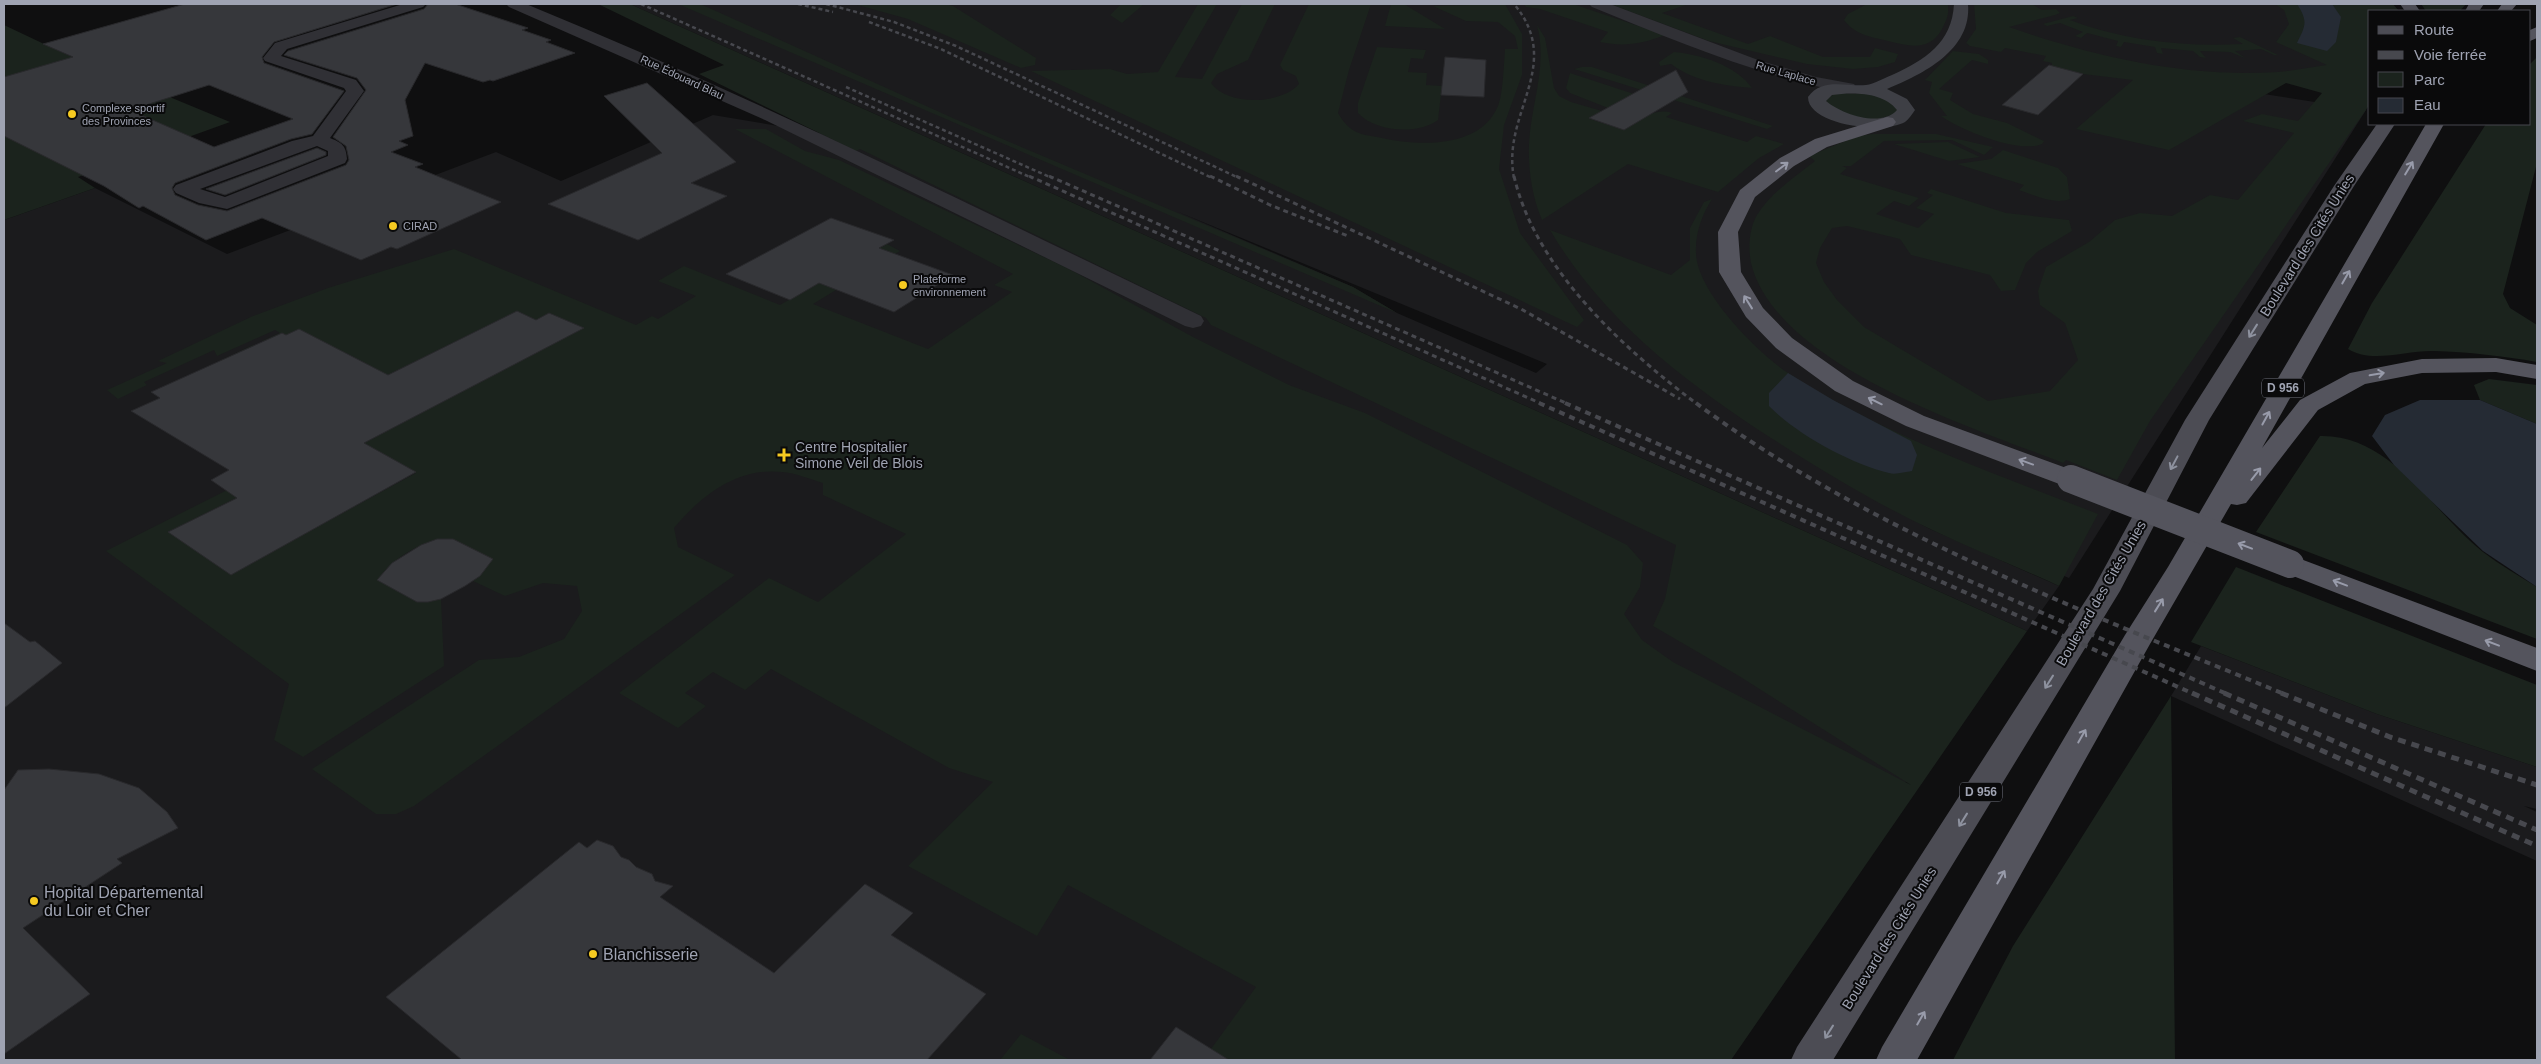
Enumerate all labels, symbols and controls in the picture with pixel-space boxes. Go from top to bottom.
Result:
legend [2368,10,2531,125]
text: Route [2414,21,2454,38]
text: Voie ferrée [2414,46,2487,63]
street label: Rue Édouard Blau [639,53,725,101]
street label: Rue Laplace [1755,59,1817,87]
text: Parc [2414,71,2445,88]
text: Eau [2414,96,2441,113]
place label: Complexe sportif des Provinces [82,102,165,127]
marker: Complexe sportif des Provinces [66,108,78,120]
one-way arrow [1775,161,1788,172]
one-way arrow [2405,161,2415,176]
street label: Boulevard des Cités Unies [2257,171,2357,319]
marker: CIRAD [387,220,399,232]
place label: CIRAD [403,220,437,232]
one-way arrow [2342,270,2352,284]
place label: Plateforme environnement [913,273,986,298]
marker: Plateforme environnement [897,279,909,291]
one-way arrow [1743,296,1753,310]
one-way arrow [2248,324,2258,338]
one-way arrow [2369,369,2385,379]
road number: D 956 [2262,378,2304,398]
one-way arrow [1868,396,1883,405]
one-way arrow [2262,411,2271,426]
place label: Centre Hospitalier Simone Veil de Blois [795,439,923,471]
marker: Centre Hospitalier Simone Veil de Blois [777,448,791,462]
one-way arrow [2169,455,2178,470]
one-way arrow [2018,457,2034,466]
one-way arrow [2250,468,2261,481]
street label: Boulevard des Cités Unies [2053,518,2149,668]
one-way arrow [2238,541,2253,551]
one-way arrow [2333,578,2348,588]
one-way arrow [2155,598,2165,612]
one-way arrow [2484,637,2499,646]
one-way arrow [2044,675,2054,689]
one-way arrow [2078,729,2087,744]
road number: D 956 [1960,782,2002,802]
one-way arrow [1958,813,1968,827]
street label: Boulevard des Cités Unies [1839,864,1939,1012]
one-way arrow [1997,870,2007,885]
place label: Hopital Départemental du Loir et Cher [44,884,203,919]
marker: Hopital Départemental du Loir et Cher [28,895,40,907]
place label: Blanchisserie [603,946,698,963]
marker: Blanchisserie [587,948,599,960]
one-way arrow [1916,1011,1926,1026]
one-way arrow [1824,1024,1834,1038]

